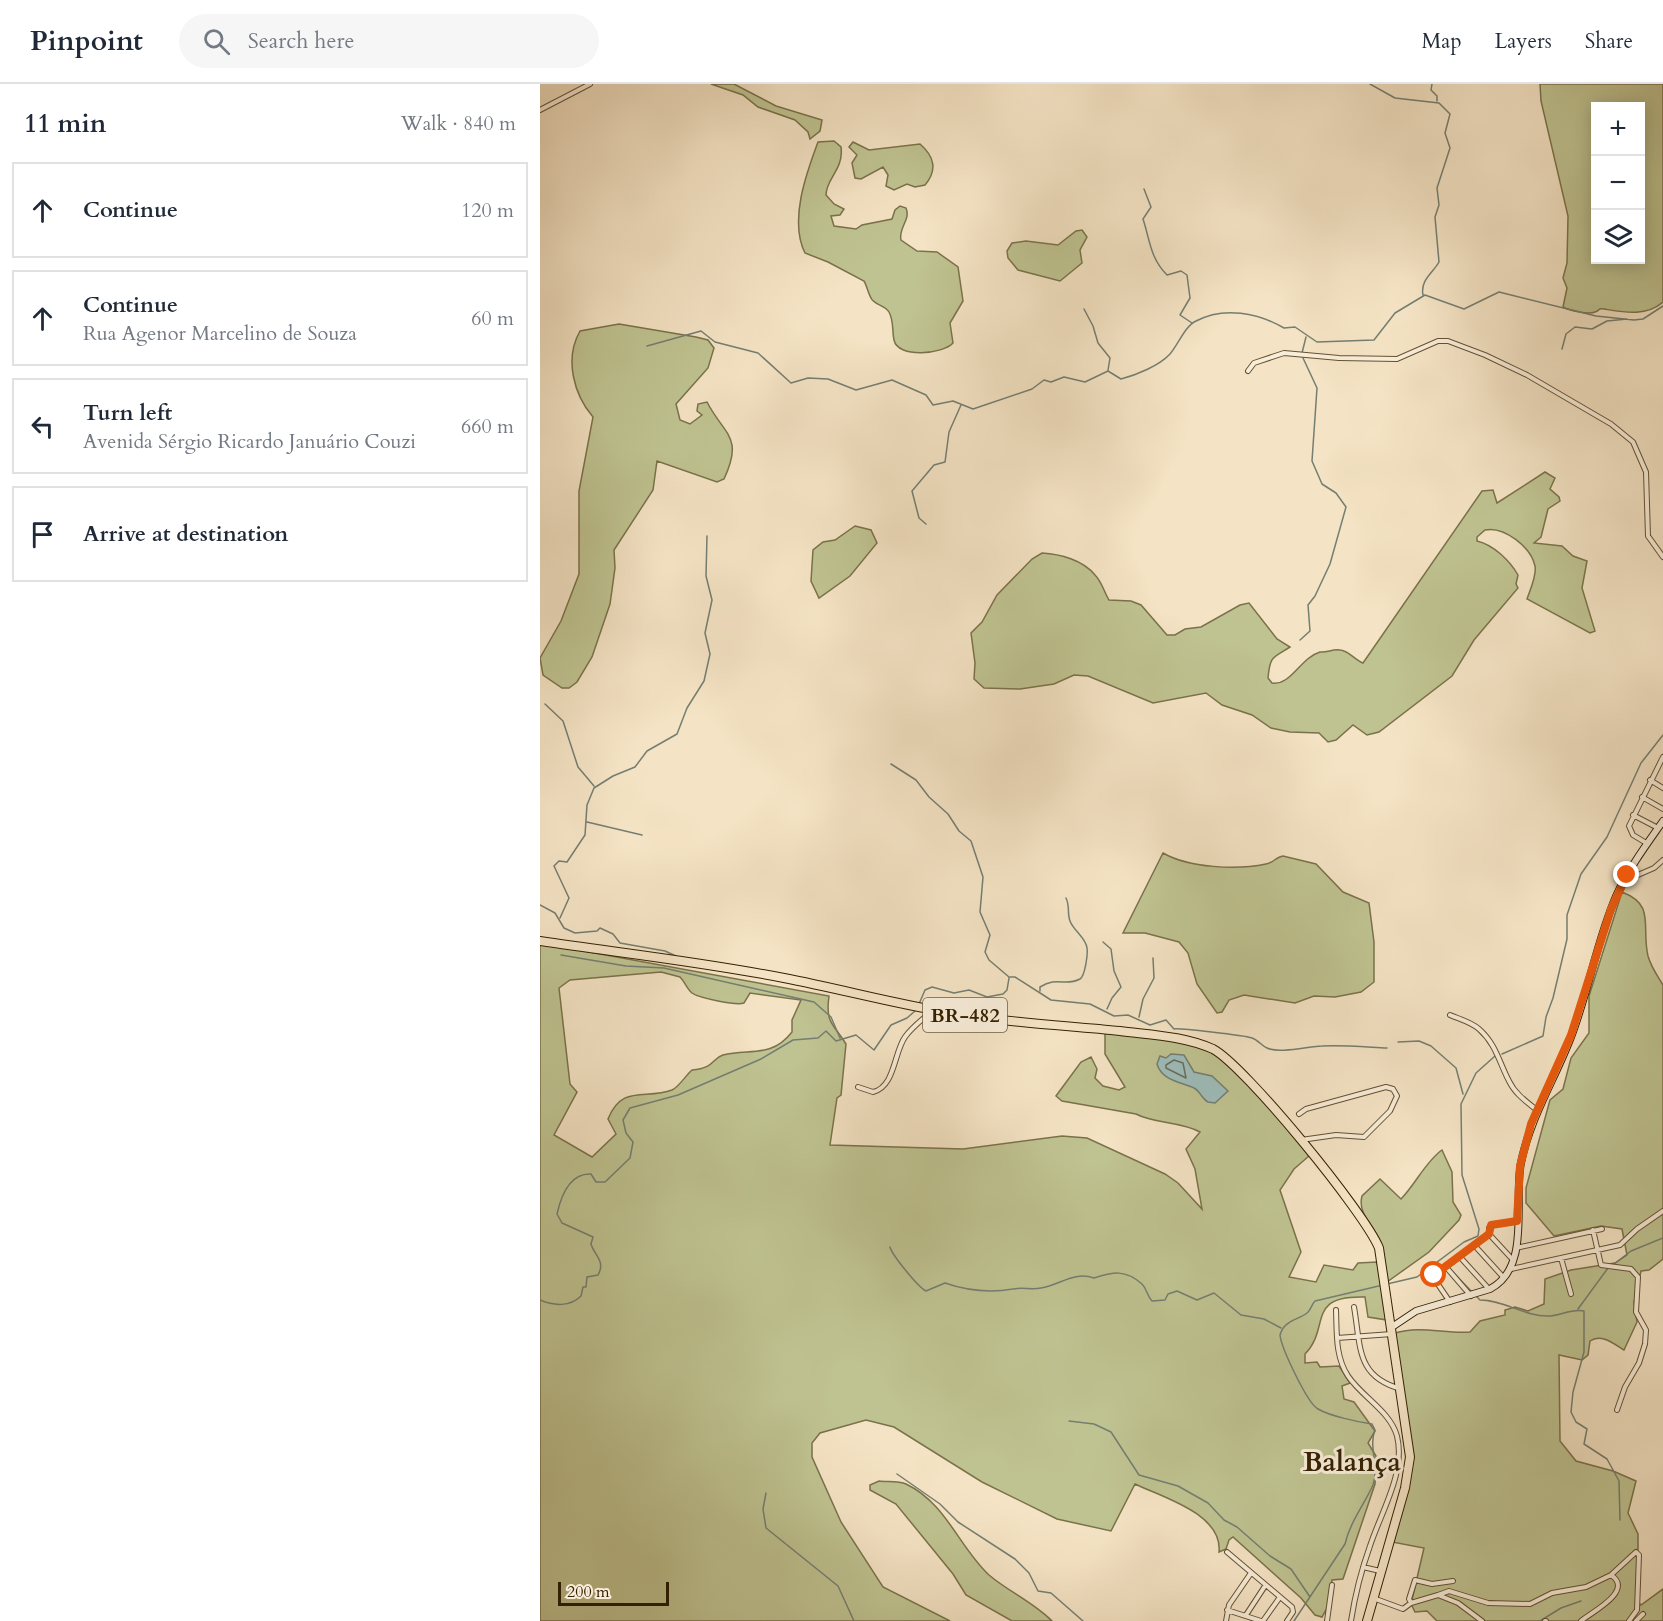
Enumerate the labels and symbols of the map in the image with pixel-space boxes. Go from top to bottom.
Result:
route end [1613,861,1639,887]
road number: BR-482 [923,998,1007,1032]
route start [1420,1261,1446,1287]
district label: Balança [1303,1444,1402,1481]
scale bar [558,1579,669,1606]

